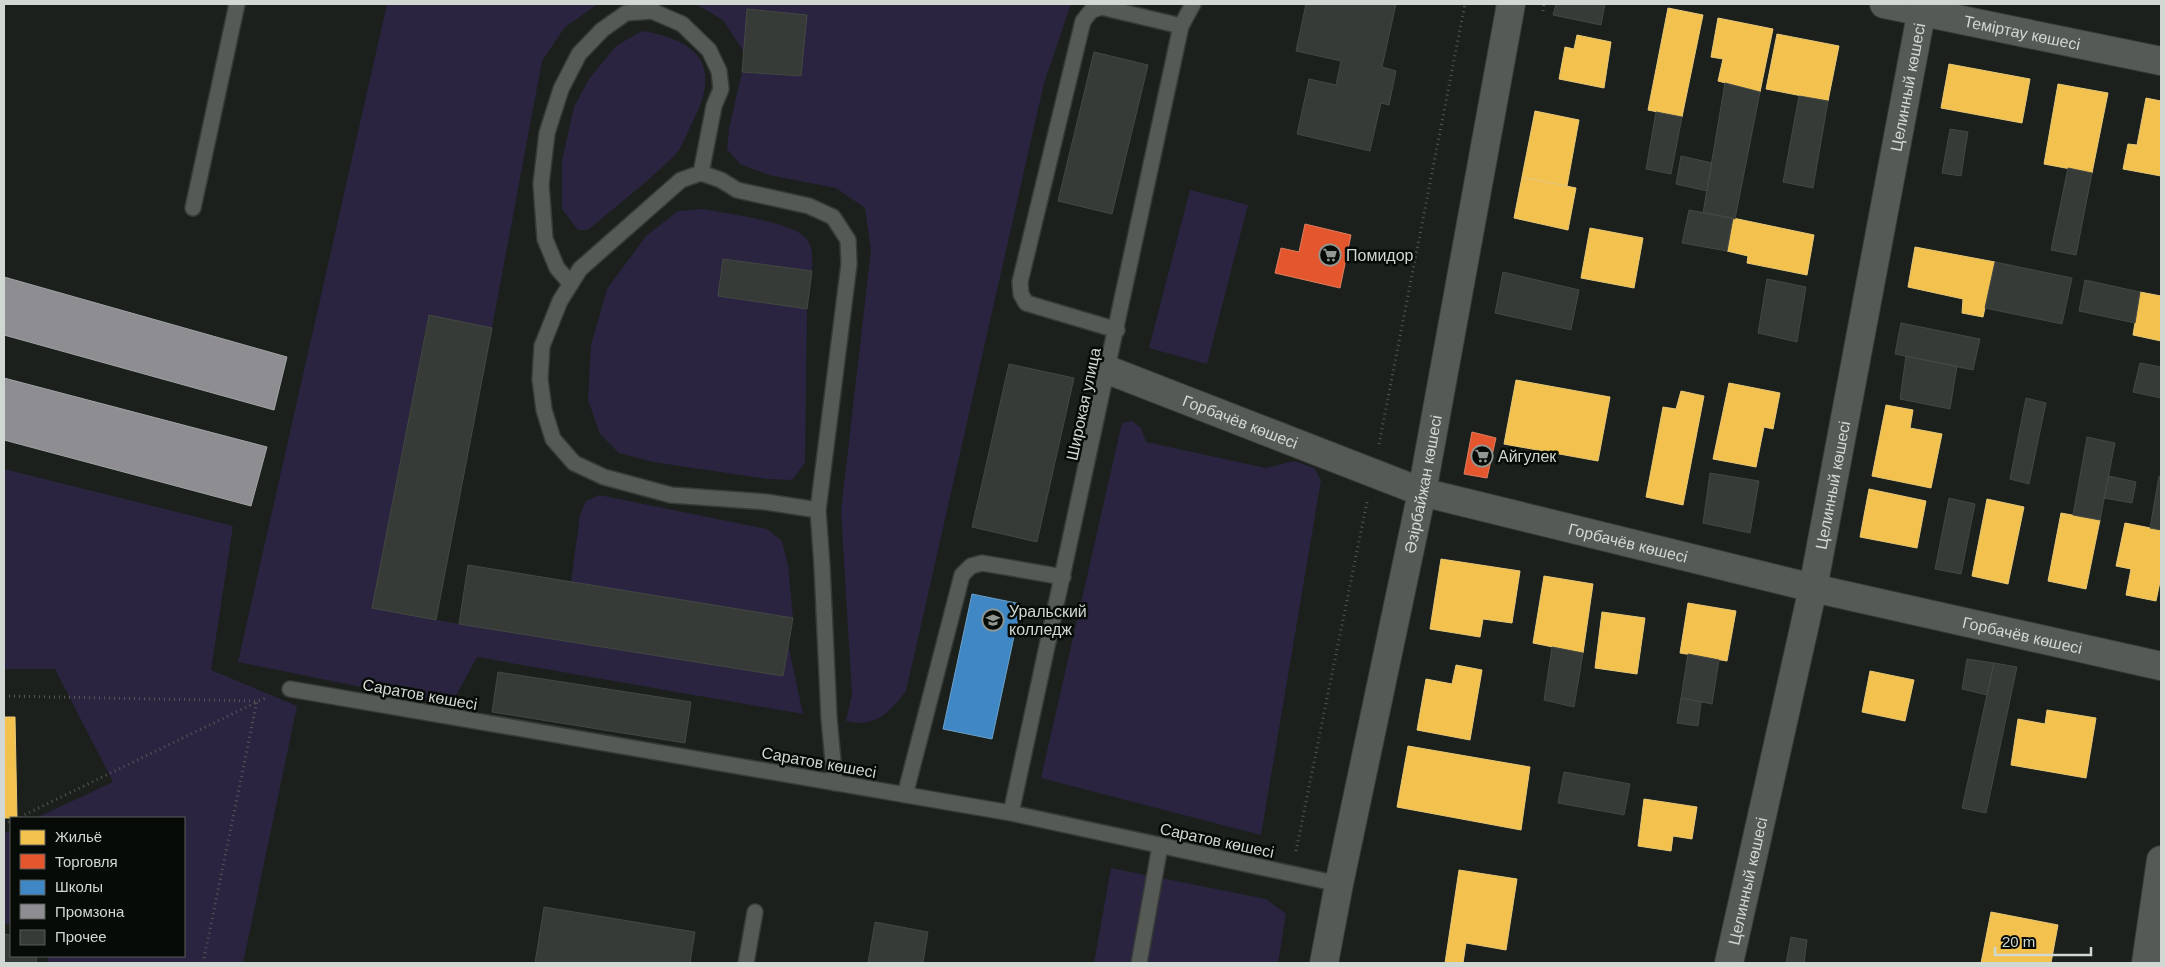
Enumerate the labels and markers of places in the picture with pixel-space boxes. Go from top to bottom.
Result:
supermarket icon: Помидор [1318,243,1342,267]
place label: Помидор [1346,247,1414,264]
supermarket icon: Айгулек [1470,444,1494,468]
place label: Айгулек [1498,448,1557,465]
place label: Уральский колледж [1009,603,1087,638]
school or university icon: Уральский колледж [981,608,1005,632]

